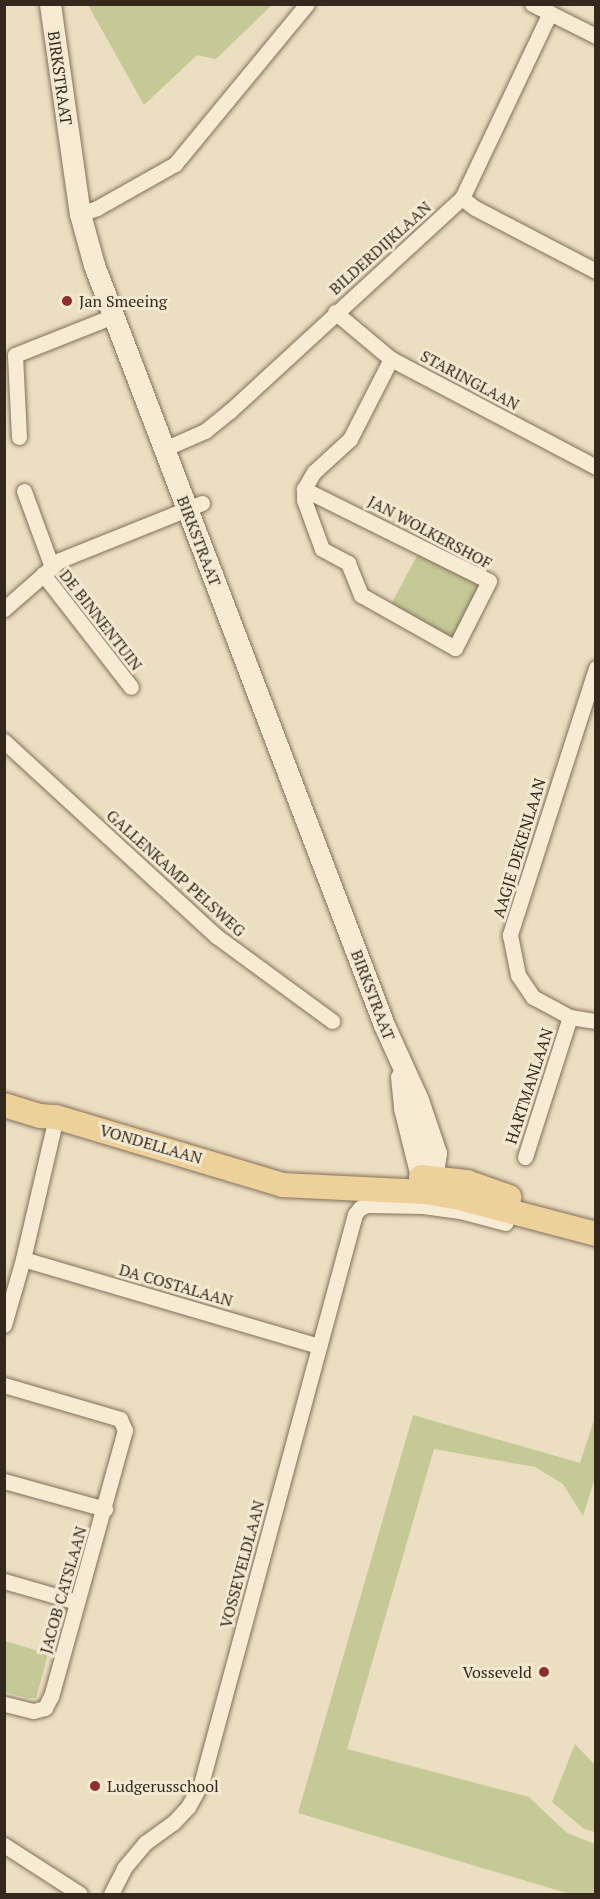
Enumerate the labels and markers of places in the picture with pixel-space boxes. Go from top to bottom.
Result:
place label: Jan Smeeing [79,291,167,311]
marker: Jan Smeeing [60,294,74,308]
place label: Vosseveld [462,1662,532,1682]
marker: Vosseveld [537,1665,551,1679]
place label: Ludgerusschool [107,1776,219,1796]
marker: Ludgerusschool [88,1779,102,1793]

